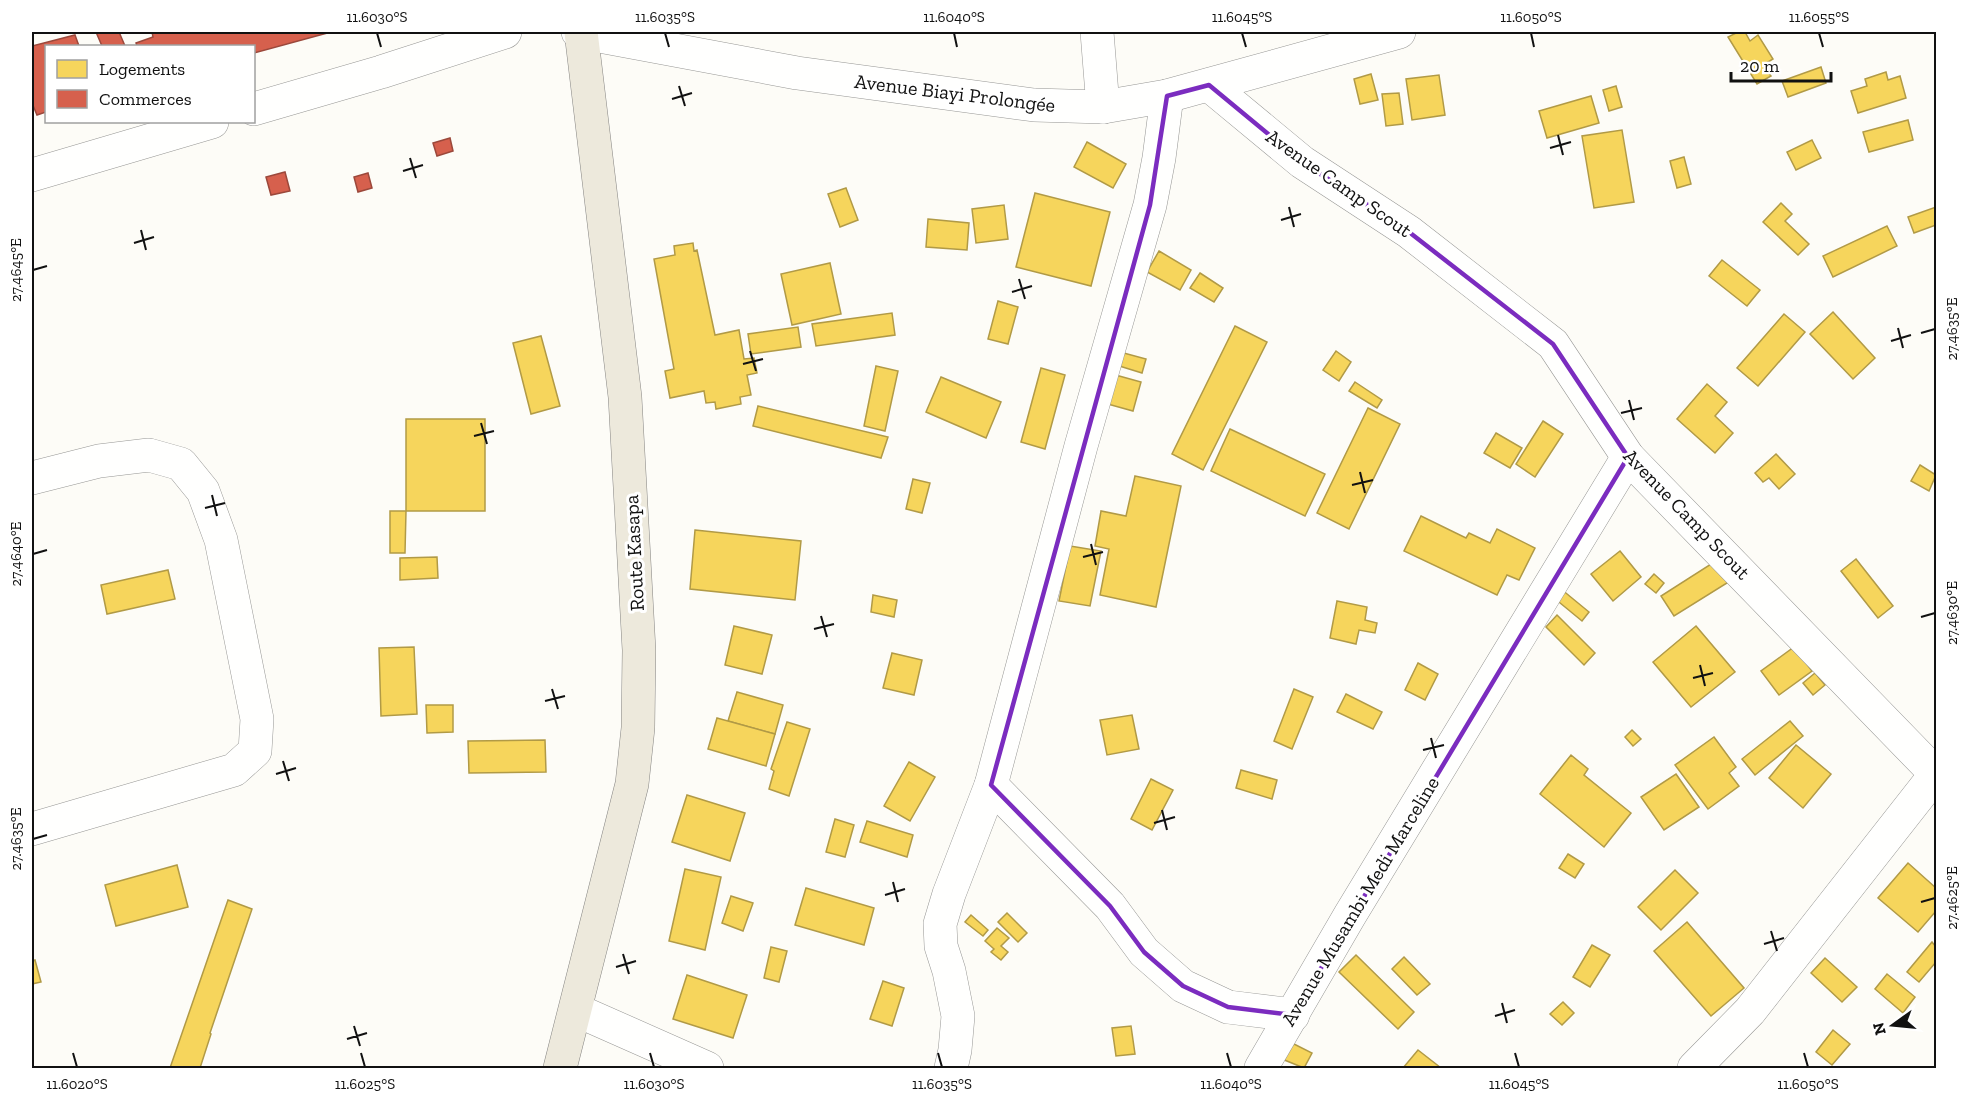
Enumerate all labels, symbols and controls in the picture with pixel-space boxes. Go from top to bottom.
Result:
text: 11.6030°S [347,8,407,26]
text: 11.6035°S [635,8,695,26]
text: 11.6040°S [923,8,985,26]
text: 11.6045°S [1212,8,1272,26]
text: 11.6050°S [1500,8,1562,26]
text: 11.6055°S [1789,8,1849,26]
legend [45,45,255,123]
scale bar [1731,45,1832,83]
text: 20 m [1740,55,1780,77]
text: Logements [99,58,185,80]
street label: Avenue Biayi Prolongée [853,69,1057,117]
text: Commerces [99,88,192,110]
street label: Avenue Camp Scout [1262,124,1417,243]
text: 27.4645°E [7,238,25,302]
text: 27.4635°E [1943,297,1961,361]
street label: Avenue Camp Scout [1619,444,1756,585]
street label: Route Kasapa [619,494,649,612]
text: 27.4640°E [7,521,25,586]
text: 27.4630°E [1943,581,1961,645]
street label: Avenue Musambi Medi Marceline [1276,772,1444,1030]
text: 27.4635°E [7,807,25,871]
text: 27.4625°E [1943,866,1961,930]
north arrow [1863,995,1923,1055]
text: N [1868,1020,1890,1037]
text: 11.6020°S [46,1075,108,1093]
text: 11.6025°S [335,1075,395,1093]
text: 11.6030°S [624,1075,684,1093]
text: 11.6035°S [912,1075,972,1093]
text: 11.6040°S [1200,1075,1262,1093]
text: 11.6045°S [1489,1075,1549,1093]
text: 11.6050°S [1777,1075,1839,1093]

